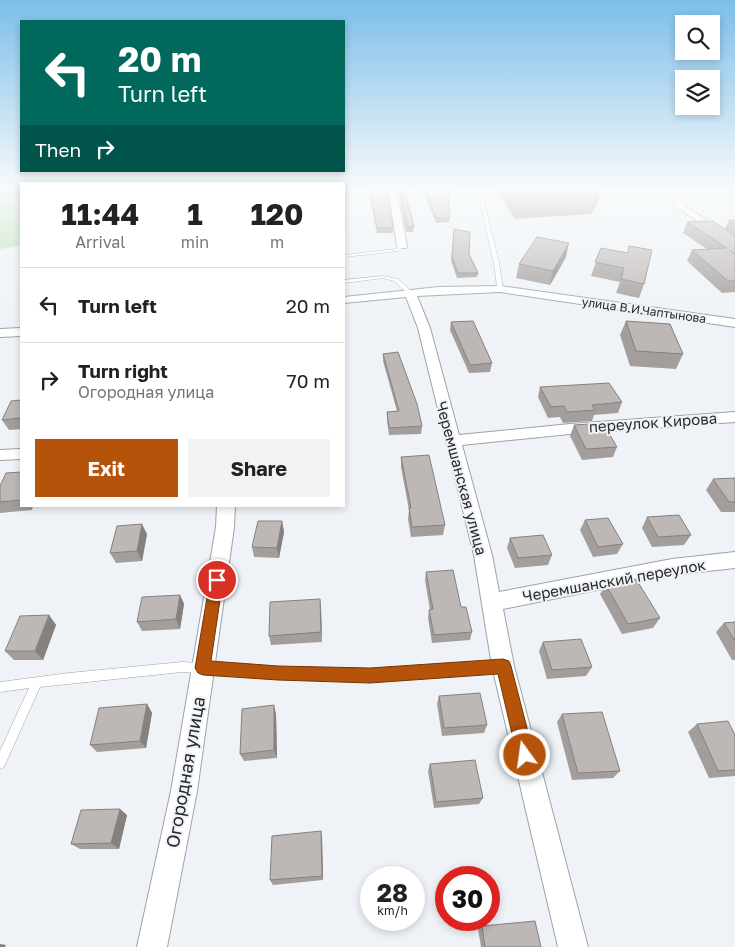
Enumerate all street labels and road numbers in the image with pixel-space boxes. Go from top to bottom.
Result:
street label: улица В.И.Чаптынова [581,294,707,326]
street label: Черемшанская улица [433,399,491,557]
street label: переулок Кирова [588,409,718,435]
street label: Черемшанский переулок [521,555,707,605]
street label: Огородная улица [161,695,209,849]

